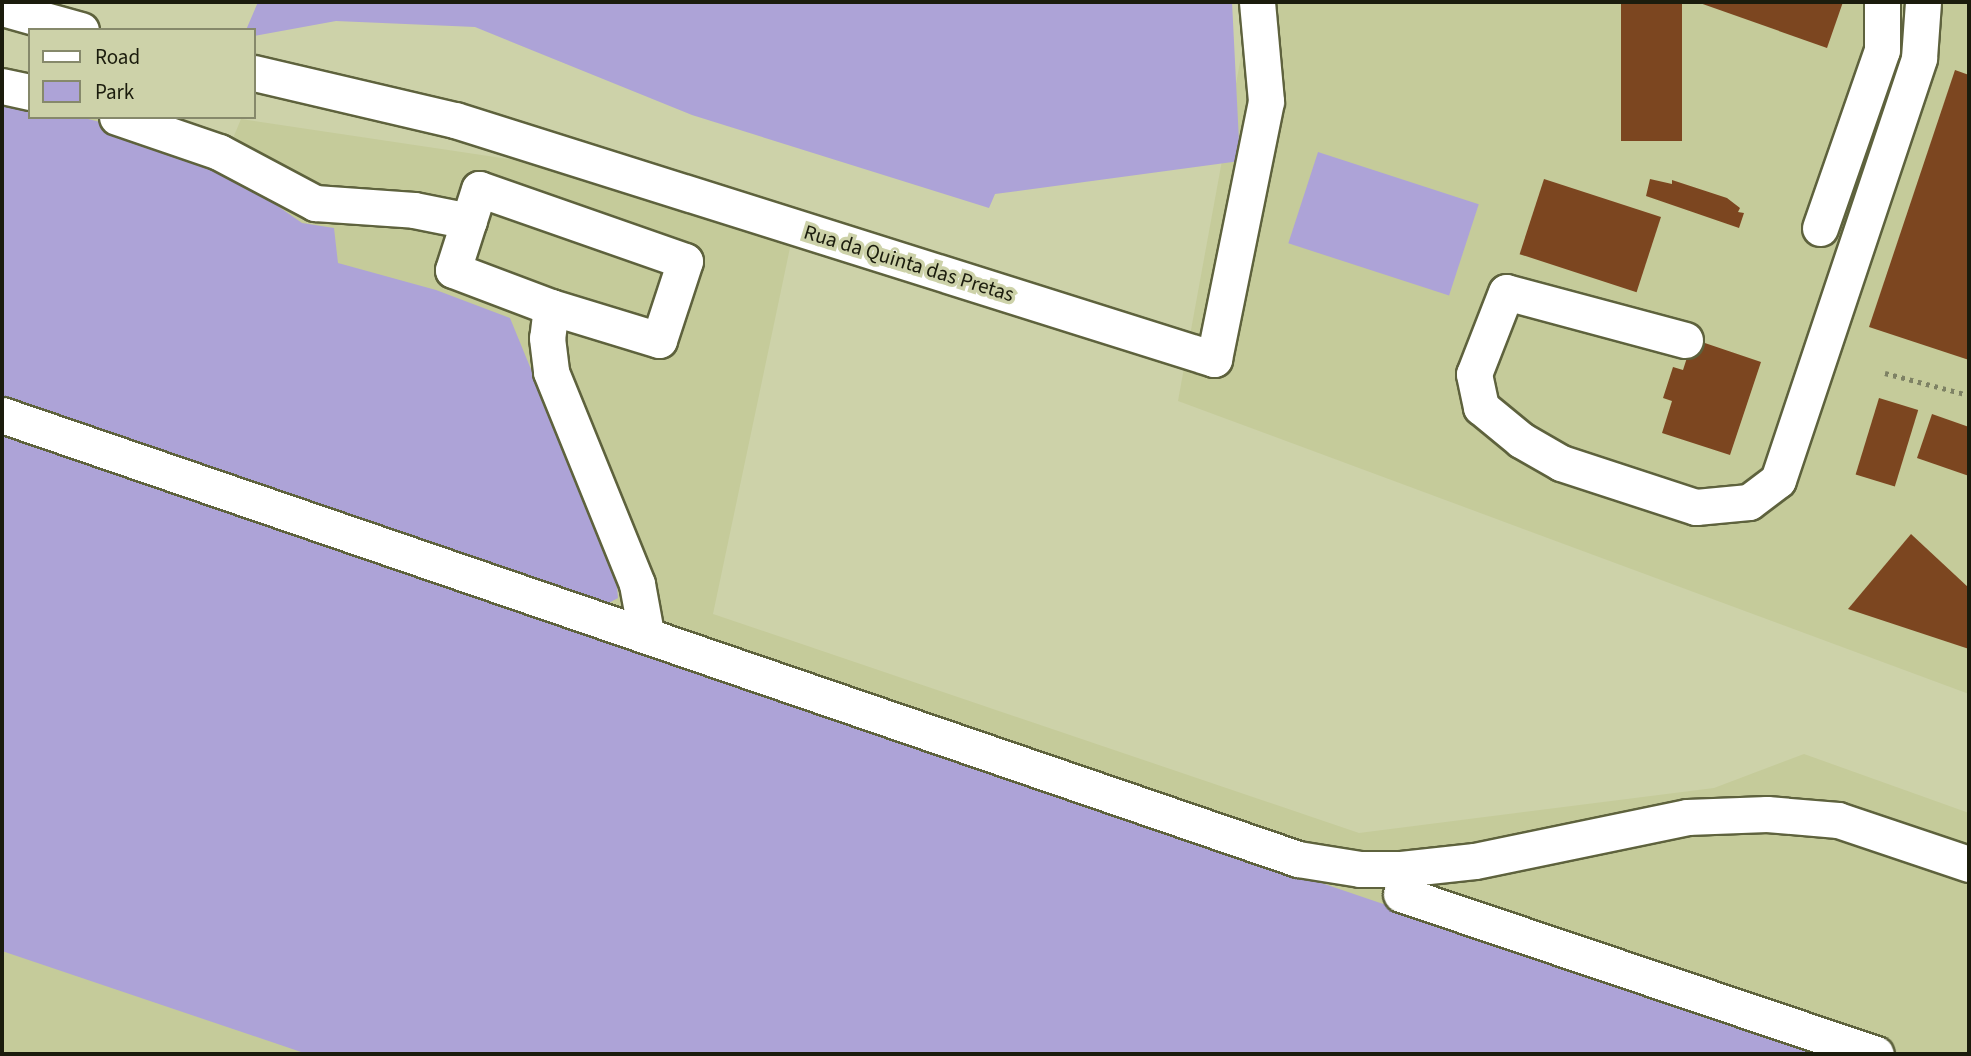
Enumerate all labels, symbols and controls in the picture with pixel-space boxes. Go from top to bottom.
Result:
legend [28,28,256,119]
text: Road [95,42,140,72]
text: Park [95,77,134,107]
street label: Rua da Quinta das Pretas [801,219,1017,307]

